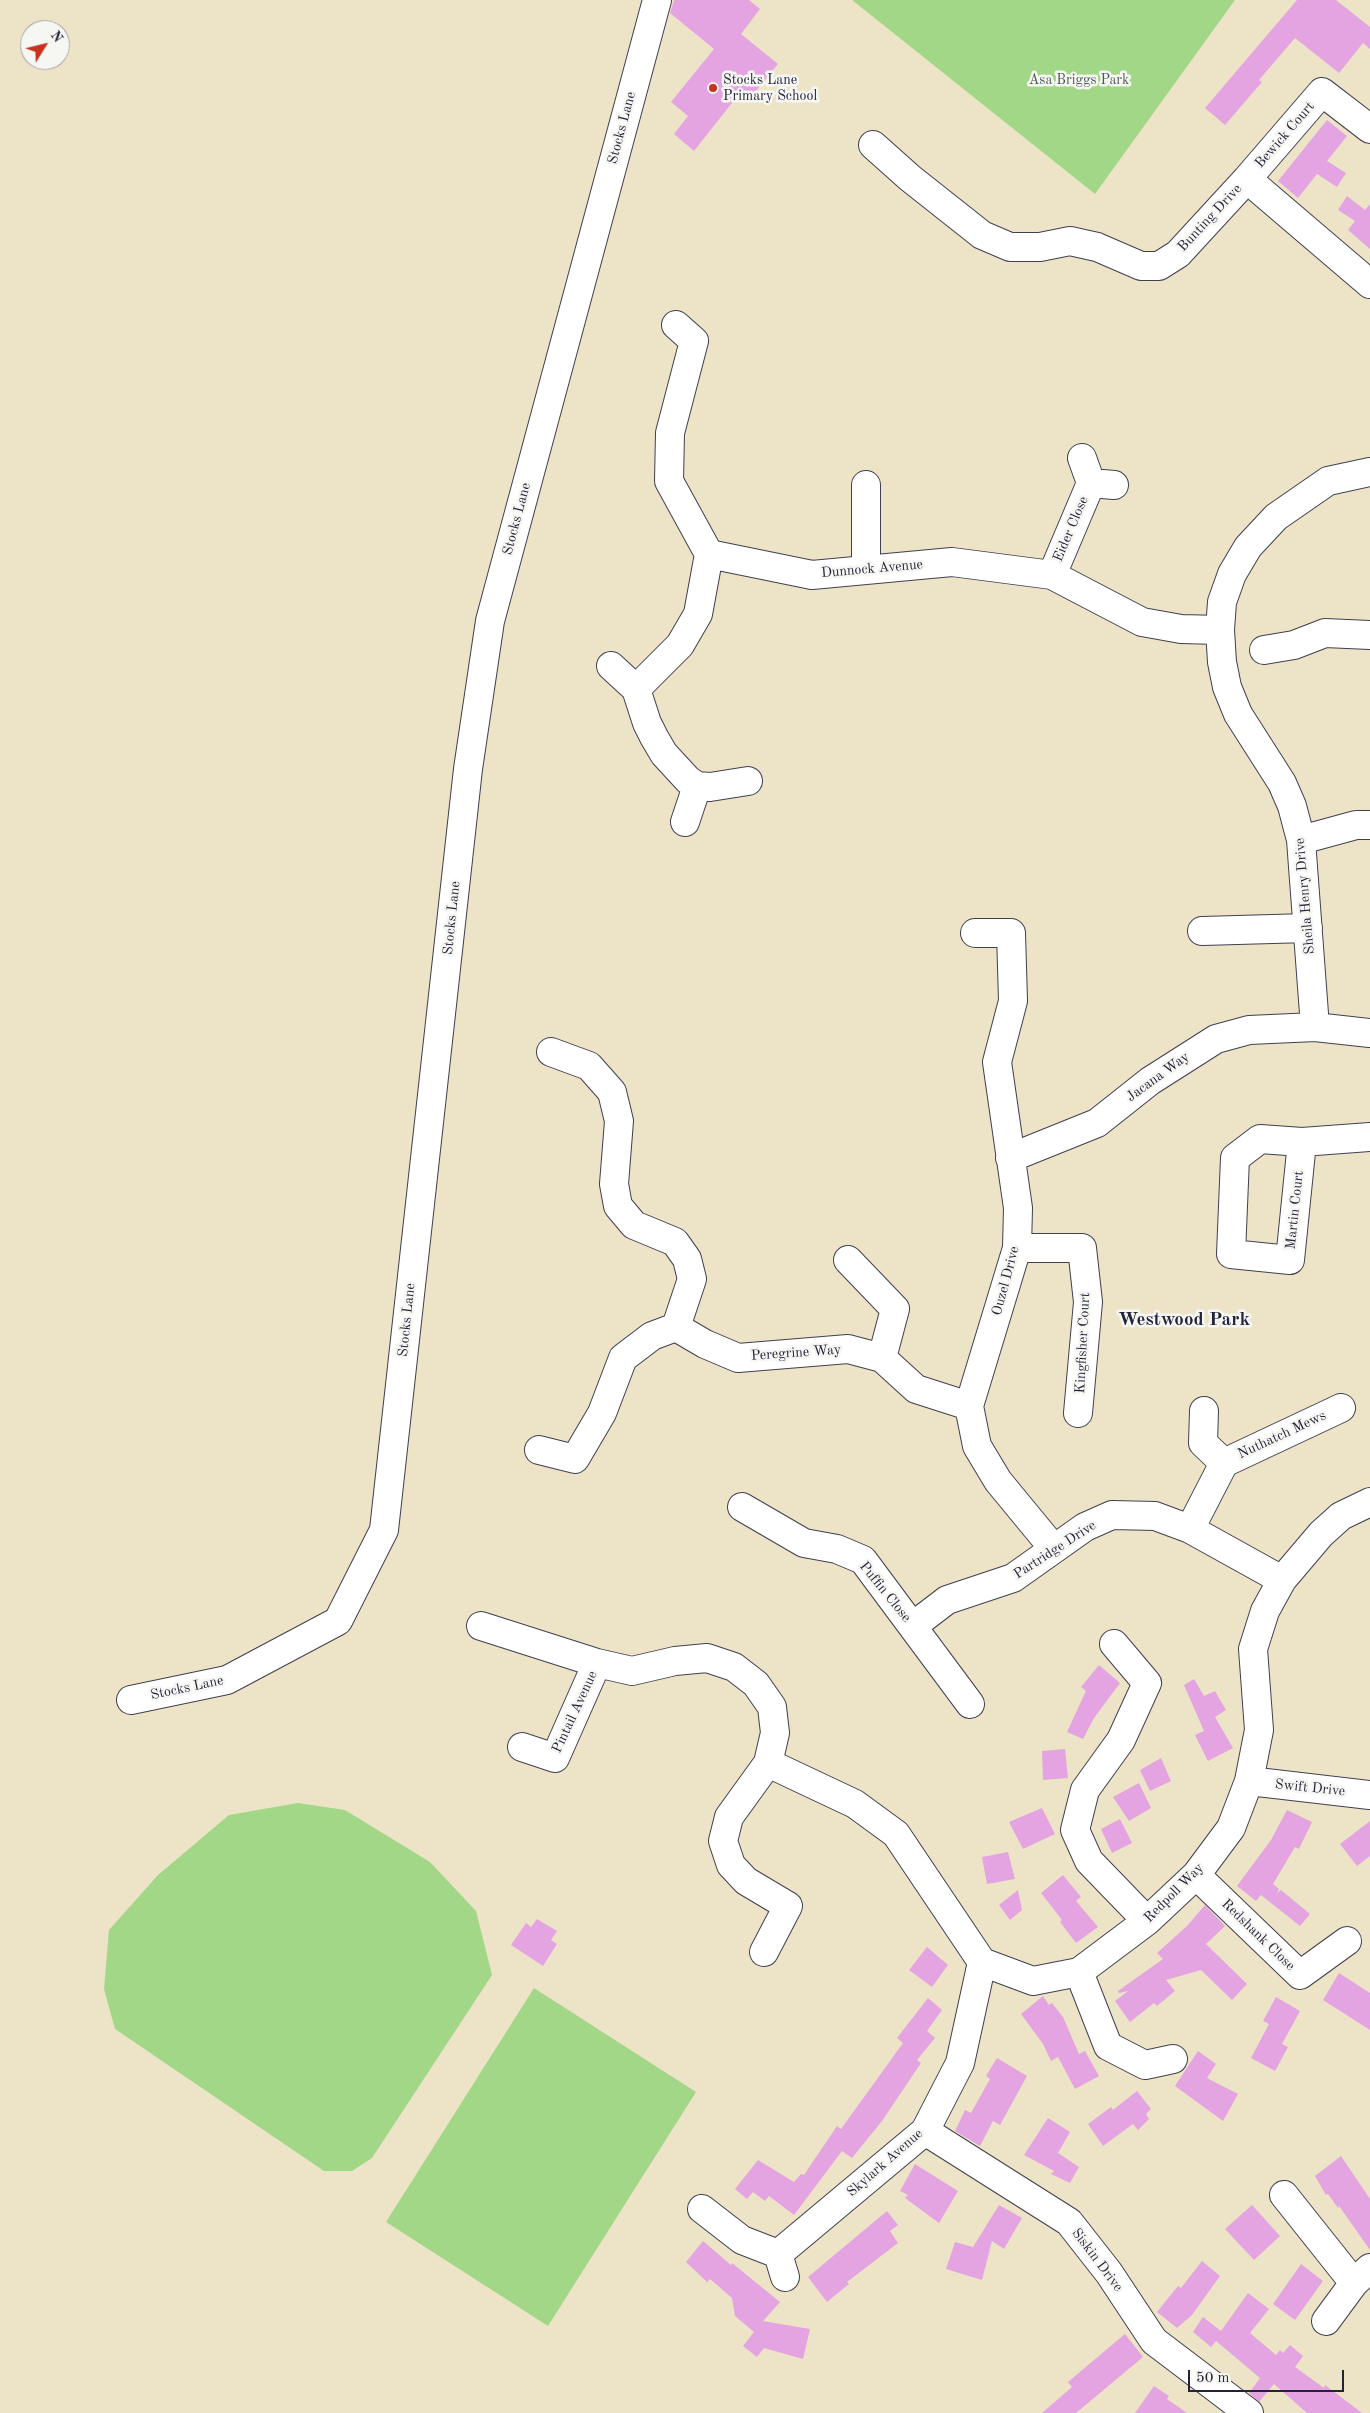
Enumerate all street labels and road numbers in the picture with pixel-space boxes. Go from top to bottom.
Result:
street label: Stocks Lane [604,90,640,166]
street label: Bewick Court [1252,98,1318,172]
street label: Bunting Drive [1175,181,1245,255]
street label: Stocks Lane [499,481,535,557]
street label: Eider Close [1050,494,1092,564]
street label: Dunnock Avenue [820,556,924,582]
street label: Sheila Henry Drive [1292,837,1318,955]
street label: Stocks Lane [440,880,464,956]
street label: Jacana Way [1123,1049,1193,1105]
street label: Martin Court [1283,1170,1307,1250]
street label: Ouzel Drive [989,1244,1023,1318]
street label: Stocks Lane [395,1282,419,1358]
street label: Kingfisher Court [1072,1292,1094,1394]
street label: Peregrine Way [750,1341,842,1365]
street label: Nuthatch Mews [1235,1407,1329,1463]
street label: Partridge Drive [1011,1517,1099,1583]
street label: Puffin Close [855,1558,915,1626]
street label: Pintail Avenue [549,1668,601,1756]
street label: Stocks Lane [149,1672,225,1704]
street label: Swift Drive [1274,1776,1346,1800]
street label: Redpoll Way [1141,1860,1207,1926]
street label: Redshank Close [1218,1896,1298,1974]
street label: Skylark Avenue [843,2125,927,2201]
street label: Siskin Drive [1068,2225,1126,2295]

